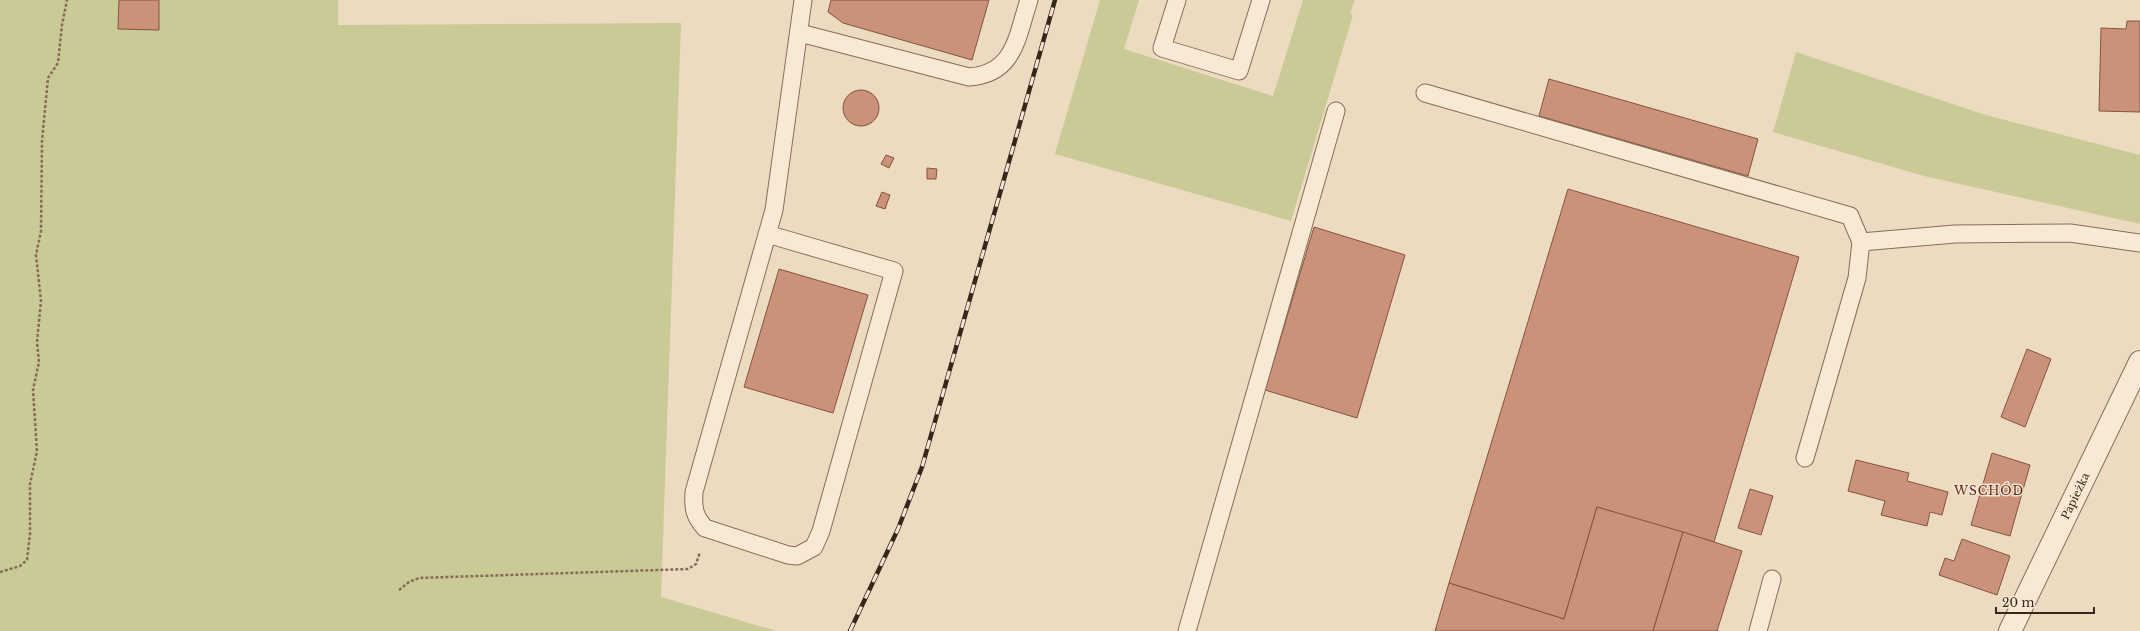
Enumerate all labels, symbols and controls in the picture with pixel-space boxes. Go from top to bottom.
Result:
street label: Papieżka [2058,470,2093,522]
district label: WSCHÓD [1953,482,2024,498]
scale bar [1996,589,2094,615]
text: 20 m [2002,595,2034,610]

